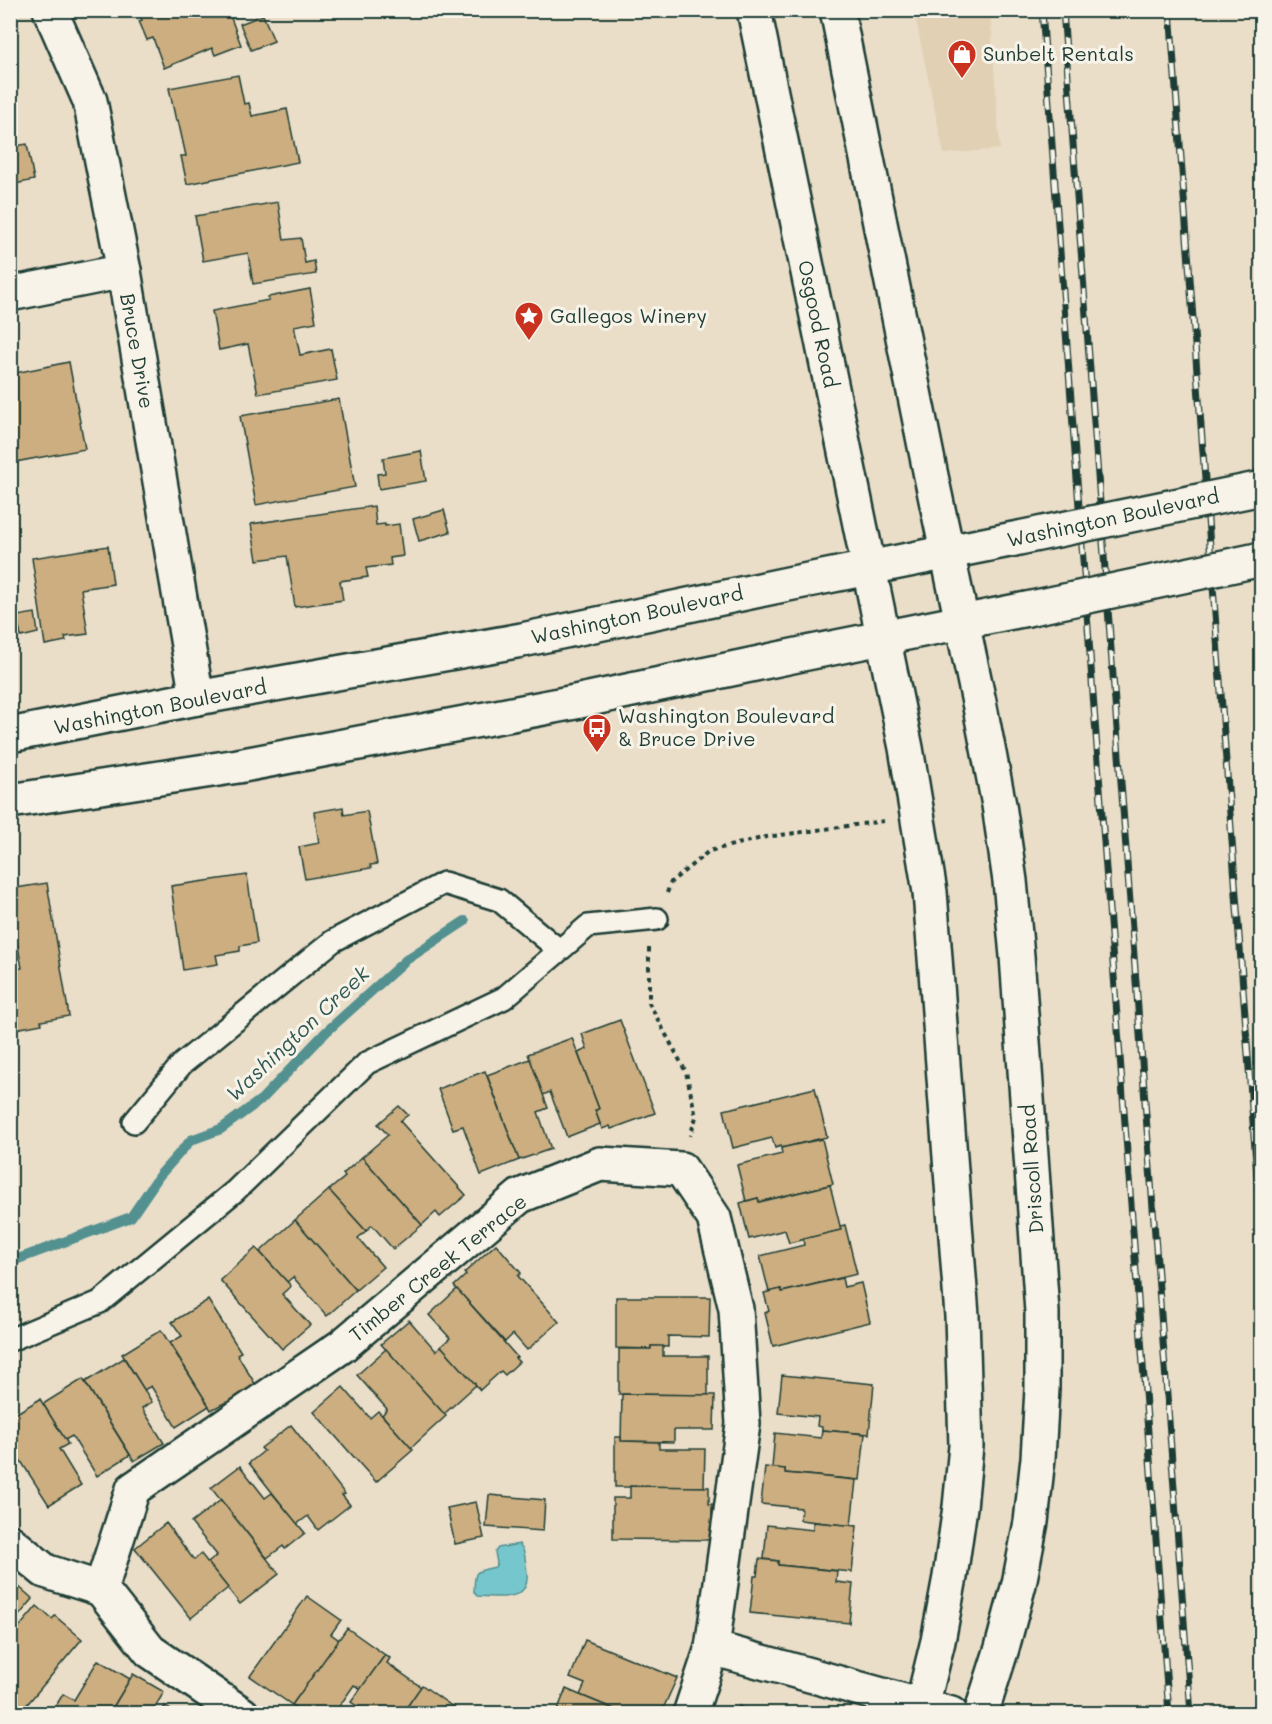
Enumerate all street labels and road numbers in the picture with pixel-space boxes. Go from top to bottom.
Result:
street label: Osgood Road [793,258,845,390]
street label: Bruce Drive [115,291,161,411]
street label: Washington Boulevard [1004,482,1221,552]
street label: Washington Boulevard [528,579,745,649]
street label: Washington Boulevard [51,673,268,739]
street label: Driscoll Road [1014,1104,1048,1235]
street label: Timber Creek Terrace [343,1188,531,1347]

